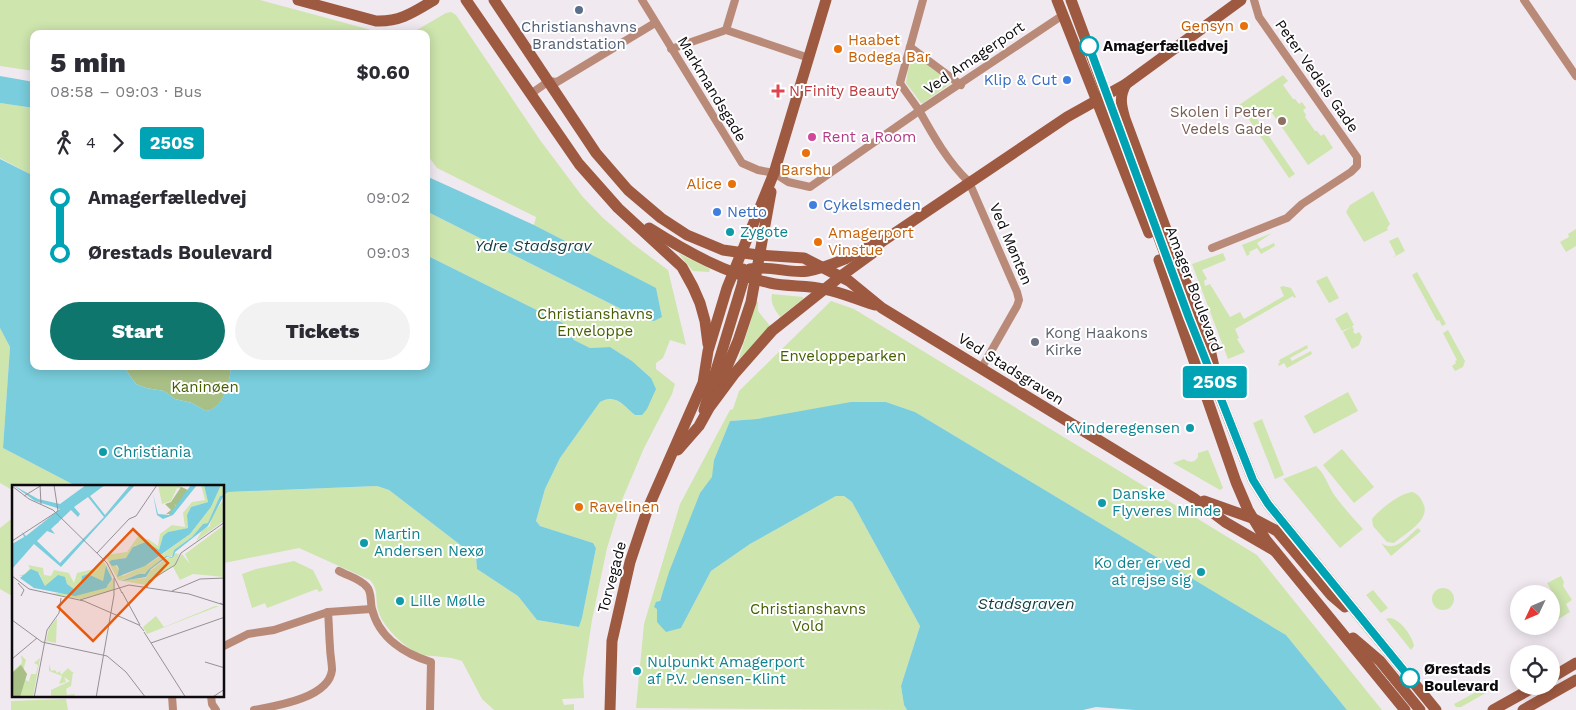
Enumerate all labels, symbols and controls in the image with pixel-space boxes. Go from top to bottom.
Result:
marker: Christianshavns Brandstation [573,4,585,16]
street label: Peter Vedels Gade [1271,16,1363,136]
street label: Ved Amagerport [920,17,1028,98]
place label: Gensyn [1181,17,1234,35]
place label: Christianshavns Brandstation [521,18,637,53]
marker: Gensyn [1238,20,1250,32]
place label: Haabet Bodega Bar [848,31,931,66]
street label: Markmandsgade [673,33,751,145]
marker: Amagerfælledvej [1079,36,1099,56]
place label: Amagerfælledvej [1103,37,1228,55]
marker: Haabet Bodega Bar [832,43,844,55]
text: 5 min [50,46,126,79]
text: $0.60 [356,61,410,84]
place label: Klip & Cut [984,71,1058,89]
marker: Klip & Cut [1061,74,1073,86]
text: 08:58 – 09:03 · Bus [50,82,202,101]
place label: N'Finity Beauty [789,82,899,100]
marker: N'Finity Beauty [771,84,785,98]
place label: Skolen i Peter Vedels Gade [1170,103,1272,138]
marker: Skolen i Peter Vedels Gade [1276,115,1288,127]
place label: Rent a Room [822,128,916,146]
icon: walk [50,129,78,157]
icon: forward [104,129,132,157]
marker: Rent a Room [806,131,818,143]
text: 250S [150,132,194,153]
text: 4 [86,133,96,152]
marker: Barshu [800,147,812,159]
place label: Barshu [781,161,831,179]
place label: Alice [686,175,722,193]
marker: Alice [726,178,738,190]
text: Amagerfælledvej [88,186,246,209]
text: 09:02 [366,188,410,207]
place label: Cykelsmeden [823,196,921,214]
marker: Cykelsmeden [807,199,819,211]
street label: Ved Mønten [986,200,1036,288]
place label: Netto [727,203,767,221]
marker: Netto [711,206,723,218]
place label: Zygote [740,223,788,241]
place label: Amagerport Vinstue [828,224,915,259]
street label: Amager Boulevard [1162,224,1226,354]
marker: Zygote [724,226,736,238]
water label: Ydre Stadsgrav [475,236,592,255]
marker: Amagerport Vinstue [812,236,824,248]
text: Ørestads Boulevard [88,241,272,264]
text: 09:03 [366,243,410,262]
button: Start [50,302,225,360]
button: Tickets [235,302,410,360]
park label: Christianshavns Enveloppe [537,305,653,340]
place label: Kong Haakons Kirke [1045,324,1148,359]
street label: Ved Stadsgraven [955,329,1067,409]
marker: Kong Haakons Kirke [1029,336,1041,348]
park label: Enveloppeparken [780,347,906,365]
line badge: 250S [1180,366,1250,398]
text: 250S [1193,371,1237,392]
park label: Kaninøen [171,378,239,396]
place label: Kvinderegensen [1065,419,1180,437]
marker: Kvinderegensen [1184,422,1196,434]
place label: Christiania [113,443,192,461]
marker: Christiania [97,446,109,458]
inset map [12,485,225,698]
place label: Danske Flyveres Minde [1112,485,1221,520]
marker: Danske Flyveres Minde [1096,497,1108,509]
place label: Ravelinen [589,498,659,516]
marker: Ravelinen [573,501,585,513]
place label: Martin Andersen Nexø [374,525,484,560]
marker: Martin Andersen Nexø [358,537,370,549]
street label: Torvegade [594,539,630,615]
place label: Ko der er ved at rejse sig [1094,554,1191,589]
marker: Ko der er ved at rejse sig [1195,566,1207,578]
north arrow [1510,585,1560,635]
map controls [1510,585,1560,695]
place label: Lille Mølle [410,592,485,610]
water label: Stadsgraven [977,594,1075,613]
marker: Lille Mølle [394,595,406,607]
park label: Christianshavns Vold [750,600,866,635]
button: locate [1510,645,1560,695]
place label: Nulpunkt Amagerport af P.V. Jensen-Klint [647,653,806,688]
place label: Ørestads Boulevard [1424,660,1499,695]
marker: Nulpunkt Amagerport af P.V. Jensen-Klint [631,665,643,677]
marker: Ørestads Boulevard [1400,668,1420,688]

